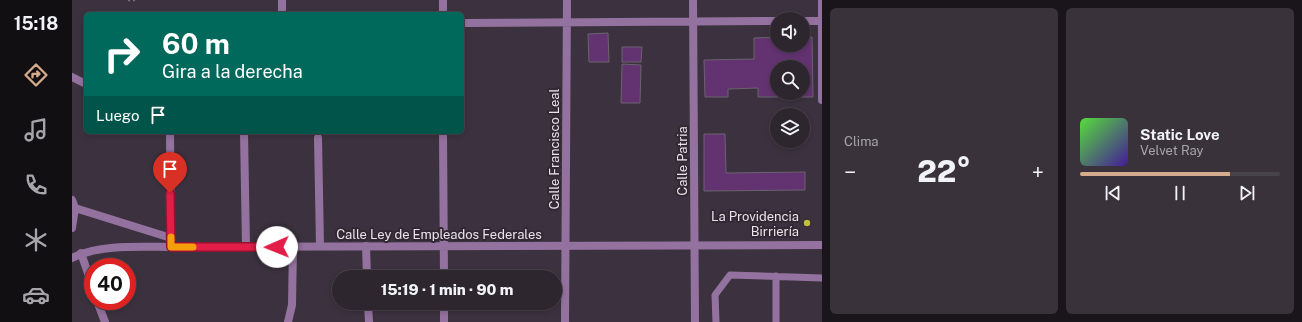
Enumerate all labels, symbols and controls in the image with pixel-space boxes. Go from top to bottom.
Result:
map controls [770,12,810,148]
button: sound [770,12,810,52]
text: 15:18 [14,13,58,34]
text: 60 m [162,27,230,60]
icon: right [96,28,148,80]
button: search [770,60,810,100]
icon: directions [22,61,50,89]
text: Gira a la derecha [162,61,303,82]
street label: Calle Francisco Leal [547,88,562,210]
icon: arrive [147,104,169,126]
text: Luego [96,107,139,124]
button: layers [770,108,810,148]
icon: music [22,116,50,144]
street label: Calle Patria [675,126,690,196]
text: Static Love [1140,126,1220,143]
text: Clima [844,134,879,149]
text: Velvet Ray [1140,143,1204,158]
pin [153,152,187,193]
text: 22° [917,153,971,189]
icon: arrive [159,158,181,180]
text: − [844,159,856,185]
text: + [1032,159,1044,185]
icon: phone [22,171,50,199]
icon: previous [1102,182,1124,204]
icon: pause [1169,182,1191,204]
icon: next [1236,182,1258,204]
place label: La Providencia Birriería [711,209,799,239]
marker: La Providencia Birriería [802,218,812,228]
icon: climate [22,226,50,254]
position arrow [256,226,298,268]
street label: Calle Ley de Empleados Federales [336,227,542,242]
speed limit sign: 40 [84,258,136,310]
icon: car [22,281,50,309]
text: 15:19 · 1 min · 90 m [381,281,513,298]

